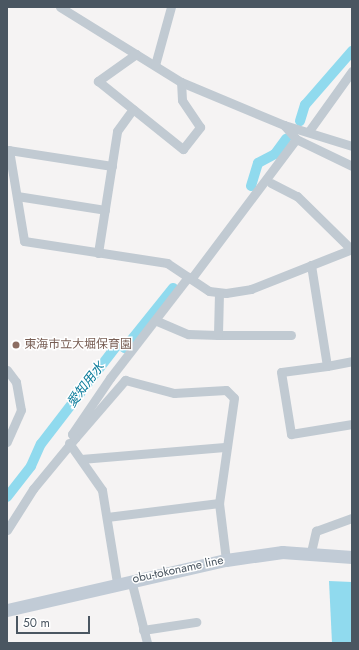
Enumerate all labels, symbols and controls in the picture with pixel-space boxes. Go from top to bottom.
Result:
place label: 東海市立大堀保育園 [24,338,132,352]
marker: 東海市立大堀保育園 [11,340,21,350]
water label: 愛知用水 [64,360,108,410]
street label: obu-tokoname line [131,553,225,587]
scale bar [18,608,92,634]
text: 50 m [23,614,50,632]

